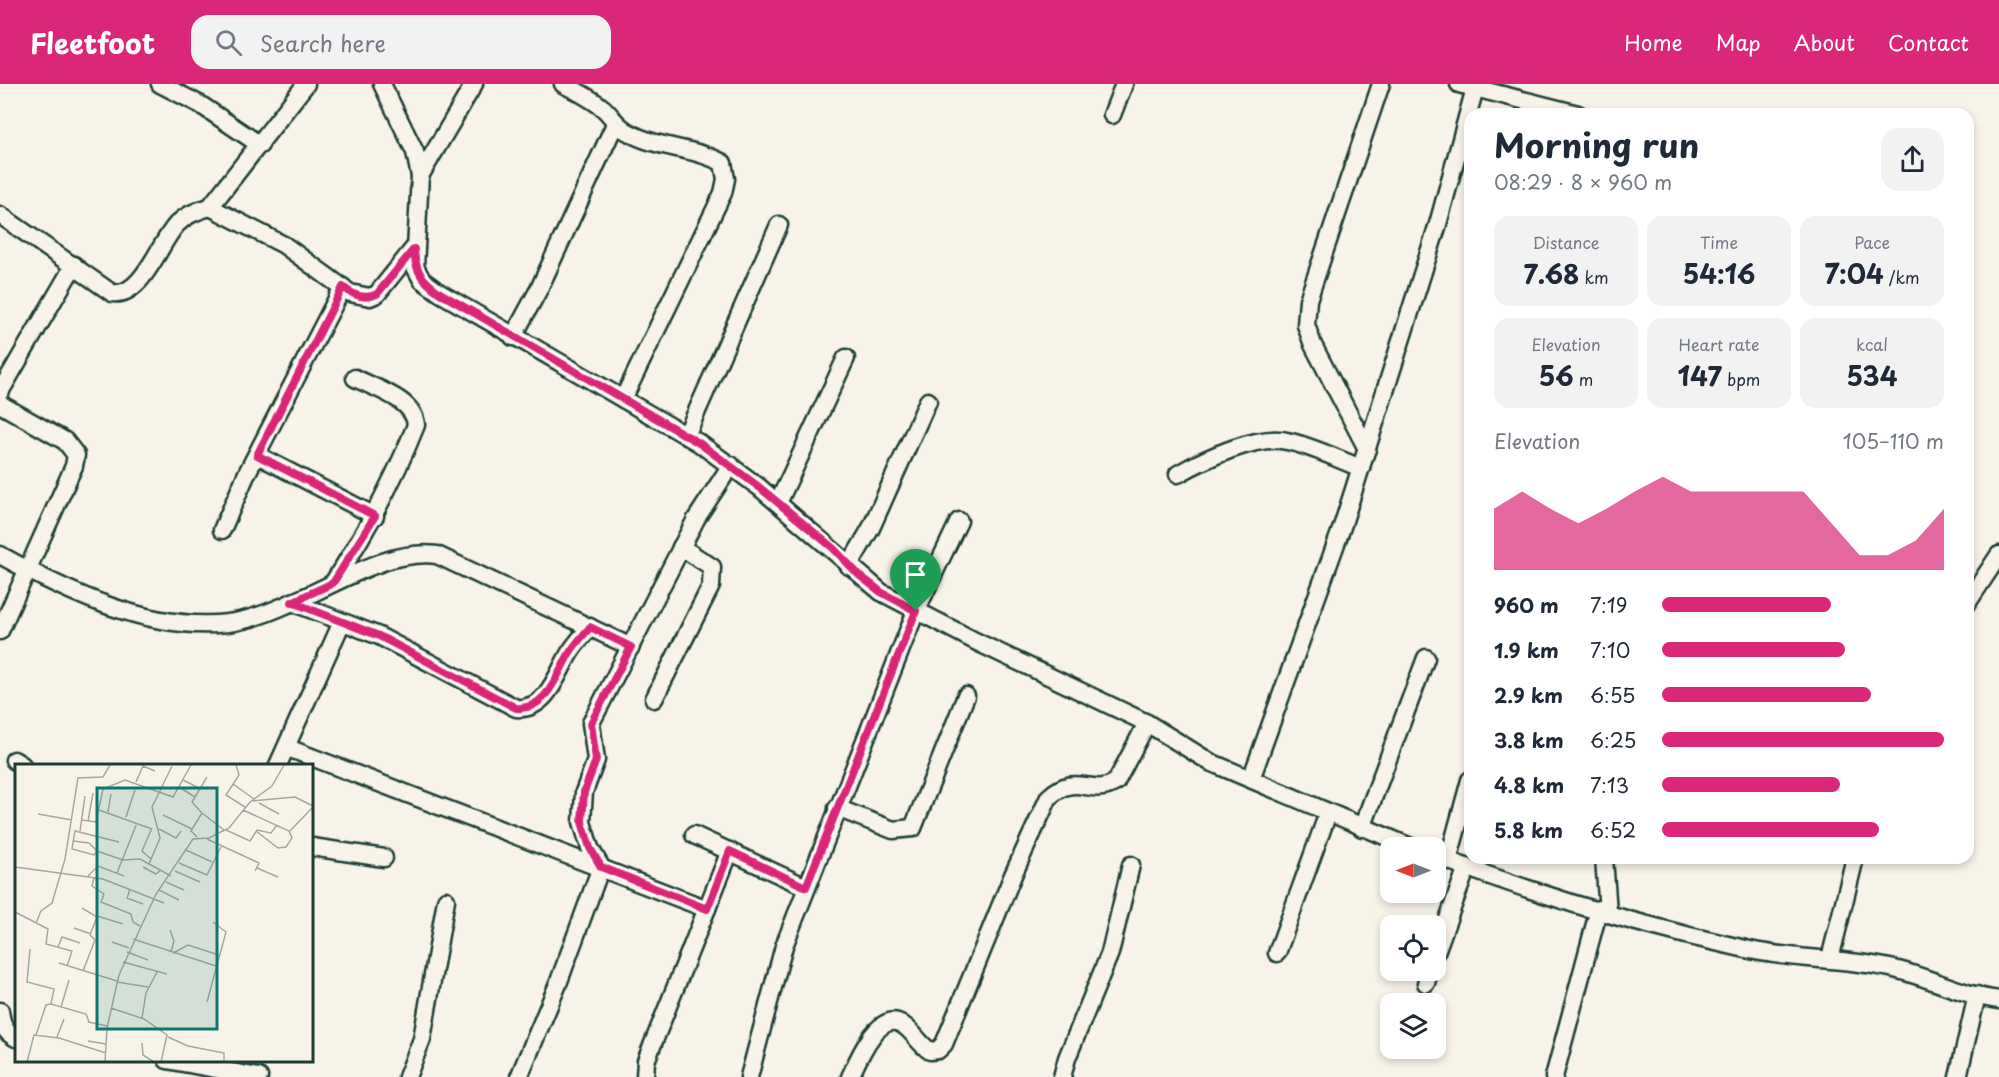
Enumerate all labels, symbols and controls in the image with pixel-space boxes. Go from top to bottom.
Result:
search box [191,15,611,69]
text: Fleetfoot [30,21,155,64]
icon: search [212,26,245,59]
text: Search here [260,26,386,59]
text: Home [1624,26,1683,58]
text: Map [1716,26,1761,58]
text: About [1794,26,1855,58]
text: Contact [1888,26,1969,58]
text: Morning run [1494,119,1699,169]
button: share [1881,128,1944,191]
text: 08:29 · 8 × 960 m [1494,167,1672,197]
text: Distance [1532,230,1600,254]
text: Time [1700,230,1738,254]
text: Pace [1854,230,1890,254]
text: 7.68 [1523,254,1579,293]
text: 54:16 [1683,254,1755,293]
text: 7:04 [1825,254,1884,293]
text: km [1579,265,1609,289]
text: /km [1884,265,1919,289]
text: Elevation [1531,332,1601,356]
text: Heart rate [1679,332,1759,356]
text: kcal [1856,332,1888,356]
text: 56 [1539,356,1574,395]
text: 147 [1678,356,1722,395]
text: 534 [1846,356,1898,395]
text: m [1574,367,1593,391]
text: bpm [1722,367,1760,391]
text: Elevation [1494,426,1580,456]
text: 105–110 m [1843,426,1944,456]
pin [890,549,941,611]
icon: arrive [899,558,932,591]
text: 960 m [1494,590,1559,620]
text: 7:19 [1590,590,1627,620]
text: 1.9 km [1494,635,1559,665]
text: 7:10 [1590,635,1630,665]
text: 2.9 km [1494,680,1563,710]
text: 6:55 [1590,680,1635,710]
text: 3.8 km [1494,725,1564,755]
text: 6:25 [1590,725,1636,755]
inset map [15,764,314,1062]
text: 4.8 km [1494,770,1564,800]
text: 7:13 [1590,770,1629,800]
text: 5.8 km [1494,815,1563,845]
text: 6:52 [1590,815,1636,845]
north arrow [1380,837,1446,903]
map controls [1380,837,1446,1059]
button: locate [1380,915,1446,981]
button: layers [1380,993,1446,1059]

